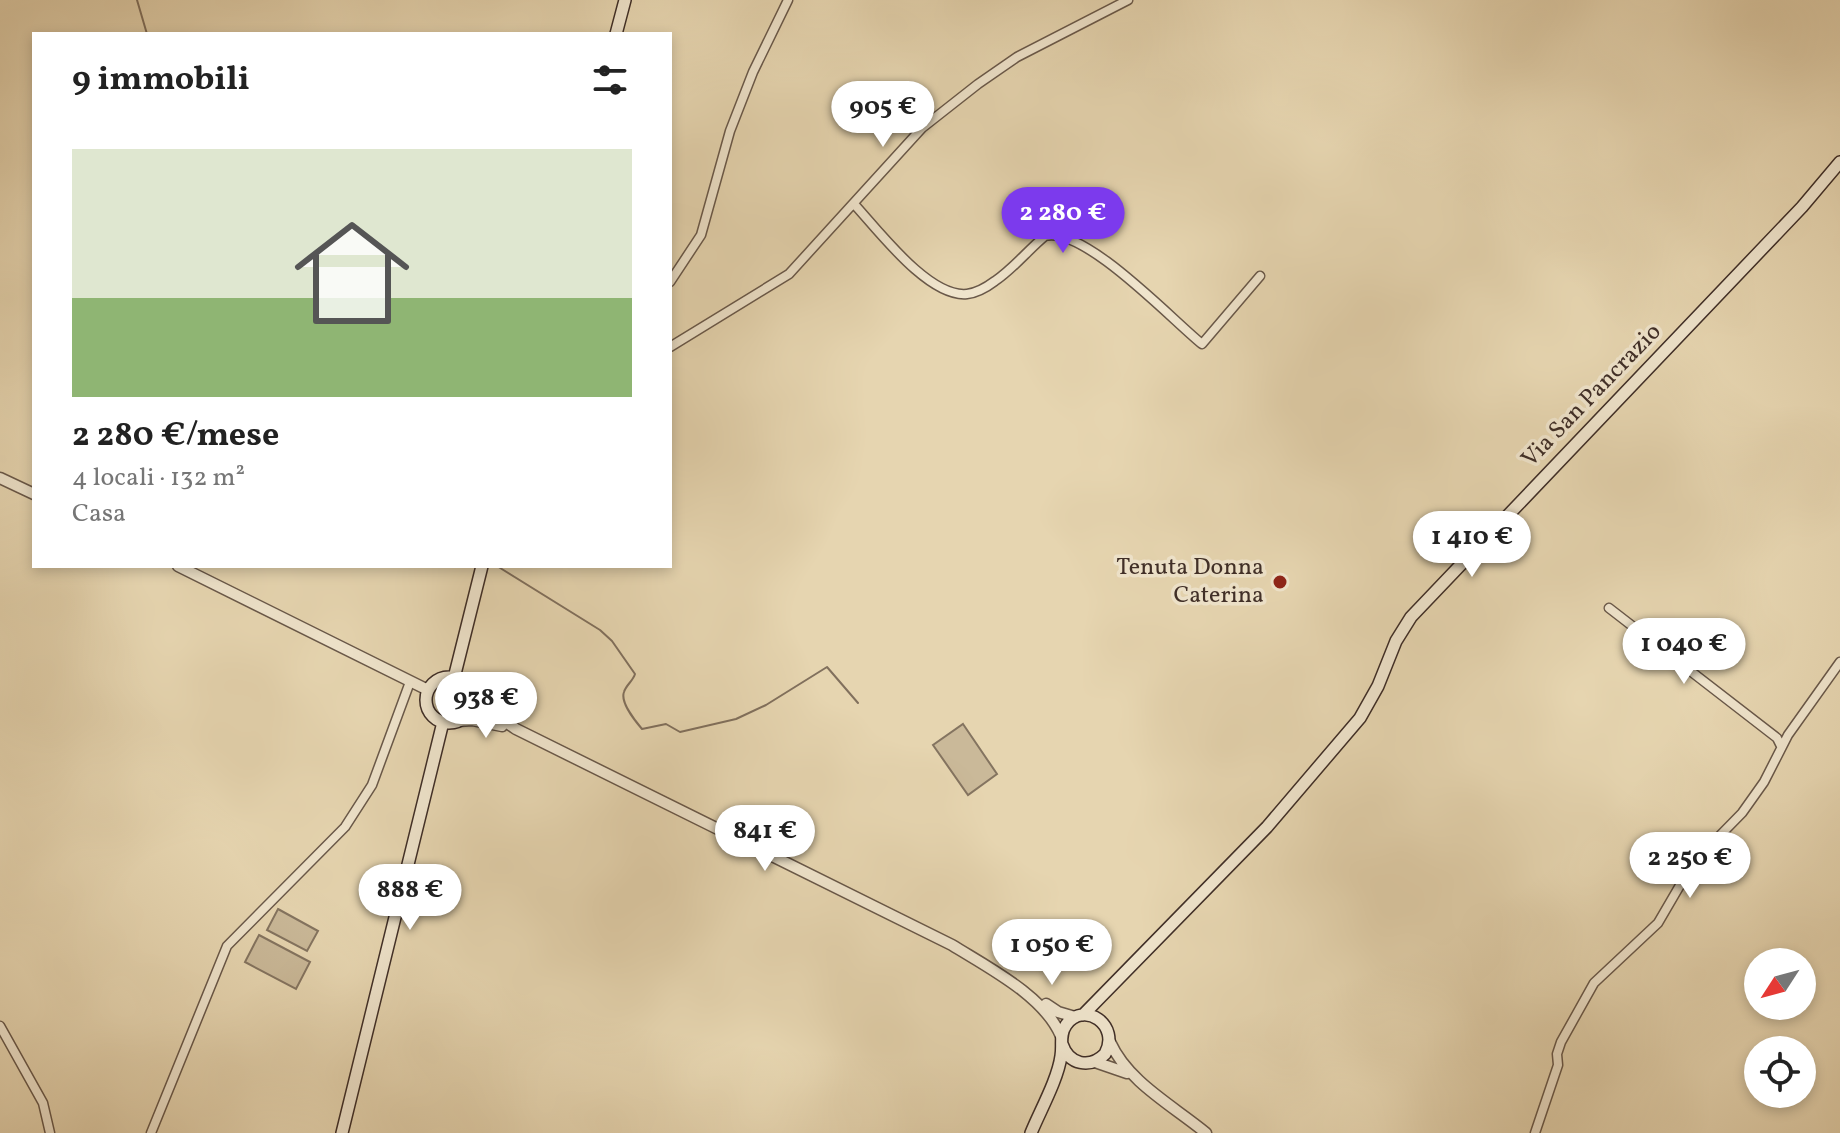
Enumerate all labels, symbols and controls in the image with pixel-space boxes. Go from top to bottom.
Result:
text: 9 immobili [72,57,250,104]
icon: filters [588,58,632,102]
pin: 905 € [827,81,939,149]
text: 905 € [849,89,917,125]
pin: 2 280 € [989,187,1137,255]
text: 2 280 € [1020,195,1106,231]
icon: home [280,201,424,345]
street label: Via San Pancrazio [1514,316,1670,476]
text: 2 280 €/mese [72,413,279,460]
text: 4 locali · 132 m² [72,460,245,496]
text: Casa [72,496,126,532]
pin: 1 410 € [1398,511,1546,579]
text: 1 410 € [1431,519,1513,555]
place label: Tenuta Donna Caterina [1116,551,1264,613]
marker: Tenuta Donna Caterina [1271,573,1289,591]
pin: 1 040 € [1610,618,1758,686]
text: 1 040 € [1641,626,1727,662]
pin: 938 € [430,672,542,740]
text: 938 € [453,680,519,716]
pin: 841 € [709,805,821,873]
text: 841 € [733,813,797,849]
pin: 2 250 € [1616,832,1764,900]
text: 2 250 € [1648,840,1732,876]
pin: 888 € [354,864,466,932]
text: 888 € [377,872,443,908]
pin: 1 050 € [978,919,1126,987]
text: 1 050 € [1010,927,1094,963]
north arrow [1744,948,1816,1020]
map controls [1744,948,1816,1108]
button: locate [1744,1036,1816,1108]

